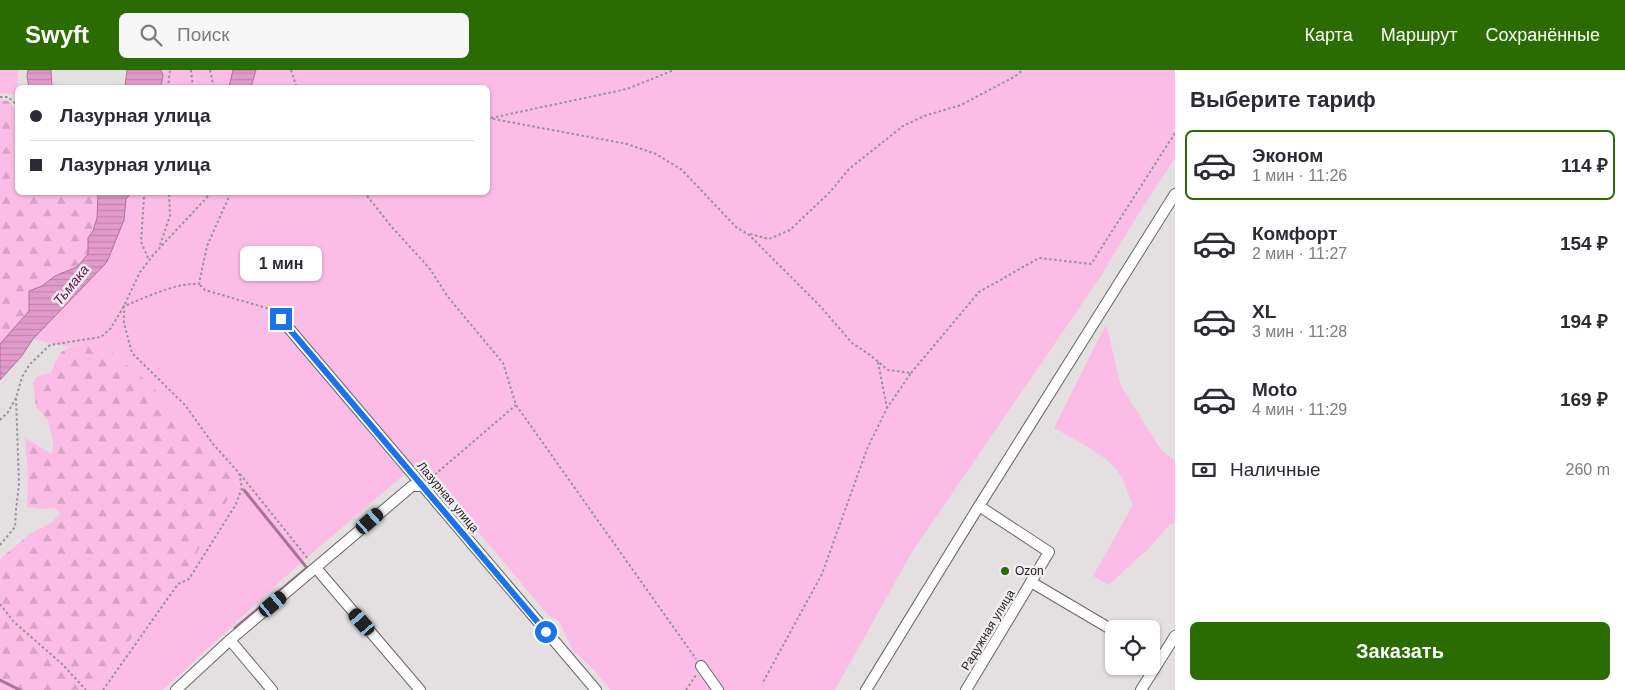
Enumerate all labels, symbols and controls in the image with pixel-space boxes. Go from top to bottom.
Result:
search box [119,13,469,58]
text: Swyft [25,21,89,48]
icon: search [137,21,165,49]
text: Поиск [177,24,230,45]
text: Карта [1305,25,1353,45]
text: Маршрут [1381,25,1457,45]
text: Сохранённые [1485,25,1600,45]
text: Выберите тариф [1190,87,1376,112]
text: Лазурная улица [60,105,210,126]
icon: car [1192,143,1237,188]
text: Эконом [1252,145,1323,166]
text: Лазурная улица [60,154,210,175]
text: 114 ₽ [1561,155,1608,176]
text: 1 мин · 11:26 [1252,167,1347,184]
icon: car [1192,221,1237,266]
text: Комфорт [1252,223,1337,244]
text: 154 ₽ [1560,233,1608,254]
text: 2 мин · 11:27 [1252,245,1347,262]
callout: 1 мин [240,246,322,282]
text: 1 мин [259,255,303,272]
water label: Тьмака [50,261,92,308]
icon: car [1192,299,1237,344]
text: XL [1252,301,1276,322]
route end [270,308,292,330]
text: 194 ₽ [1560,311,1608,332]
text: 3 мин · 11:28 [1252,323,1347,340]
icon: car [1192,377,1237,422]
text: Moto [1252,379,1297,400]
text: 169 ₽ [1560,389,1608,410]
text: 4 мин · 11:29 [1252,401,1347,418]
icon: cash [1190,456,1218,484]
street label: Лазурная улица [414,459,482,536]
text: Наличные [1230,459,1321,480]
text: 260 m [1566,461,1610,478]
car [353,505,386,537]
place label: Ozon [1015,564,1044,578]
marker: Ozon [999,565,1011,577]
street label: Радужная улица [958,587,1018,673]
car [256,589,289,619]
car [346,606,377,638]
map controls [1105,620,1160,675]
button: locate [1105,620,1160,675]
route start [535,621,557,643]
button: Заказать [1190,622,1610,680]

